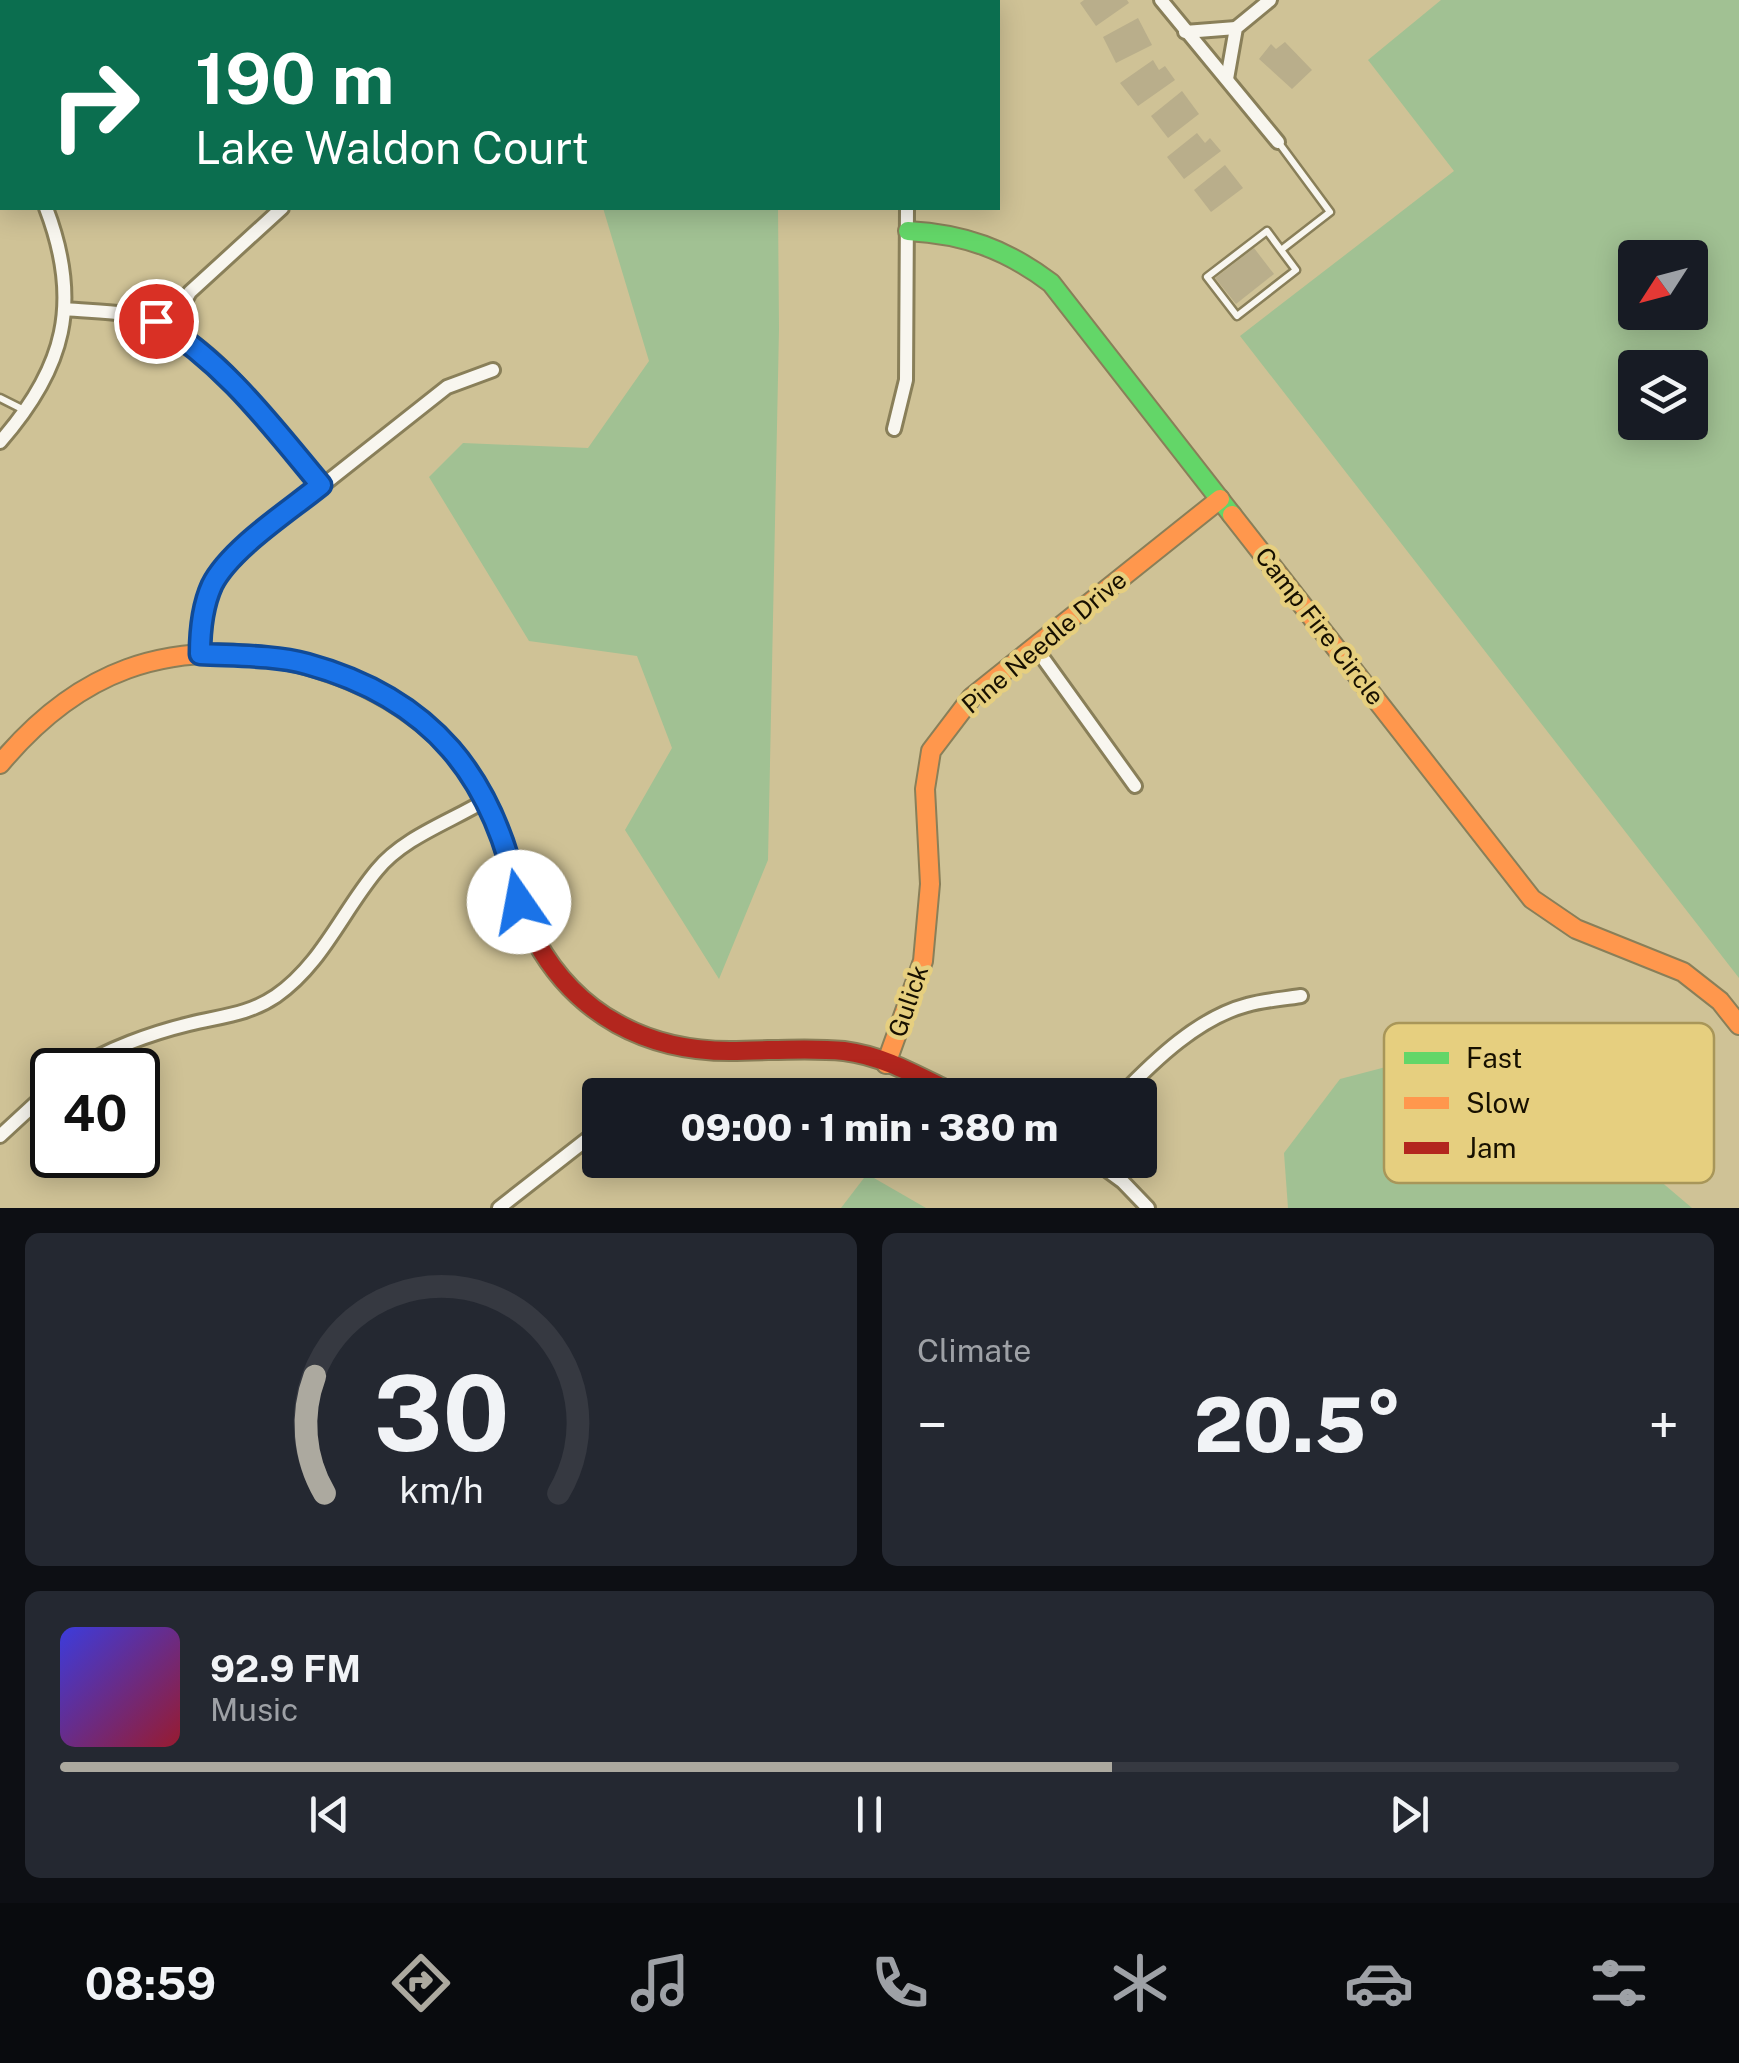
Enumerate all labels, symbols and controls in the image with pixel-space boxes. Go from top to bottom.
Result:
text: 190 m [195,37,394,120]
icon: right [30,40,160,170]
text: Lake Waldon Court [195,121,589,174]
north arrow [1618,240,1708,330]
map controls [1618,240,1708,440]
pin [114,279,199,364]
icon: arrive [129,294,184,349]
button: layers [1618,350,1708,440]
street label: Camp Fire Circle [1249,541,1391,711]
street label: Pine Needle Drive [956,564,1132,720]
position arrow [467,850,571,954]
street label: Gulick [882,961,934,1041]
legend [1384,1023,1714,1183]
text: Fast [1466,1041,1522,1074]
speed limit sign: 40 [30,1048,160,1178]
text: Slow [1466,1086,1530,1119]
text: 09:00 · 1 min · 380 m [681,1105,1058,1150]
text: Jam [1466,1131,1517,1164]
text: Climate [917,1332,1031,1369]
text: 30 [373,1352,509,1474]
text: 20.5° [1194,1381,1402,1469]
text: − [917,1393,948,1457]
text: + [1649,1393,1679,1457]
text: km/h [399,1469,483,1511]
text: 92.9 FM [210,1646,361,1691]
text: Music [210,1691,298,1728]
icon: previous [302,1787,357,1842]
icon: pause [842,1787,897,1842]
icon: next [1382,1787,1437,1842]
icon: directions [386,1948,456,2018]
icon: music [625,1948,695,2018]
icon: phone [865,1948,935,2018]
icon: climate [1105,1948,1175,2018]
icon: car [1344,1948,1414,2018]
icon: filters [1584,1948,1654,2018]
text: 08:59 [85,1957,216,2010]

